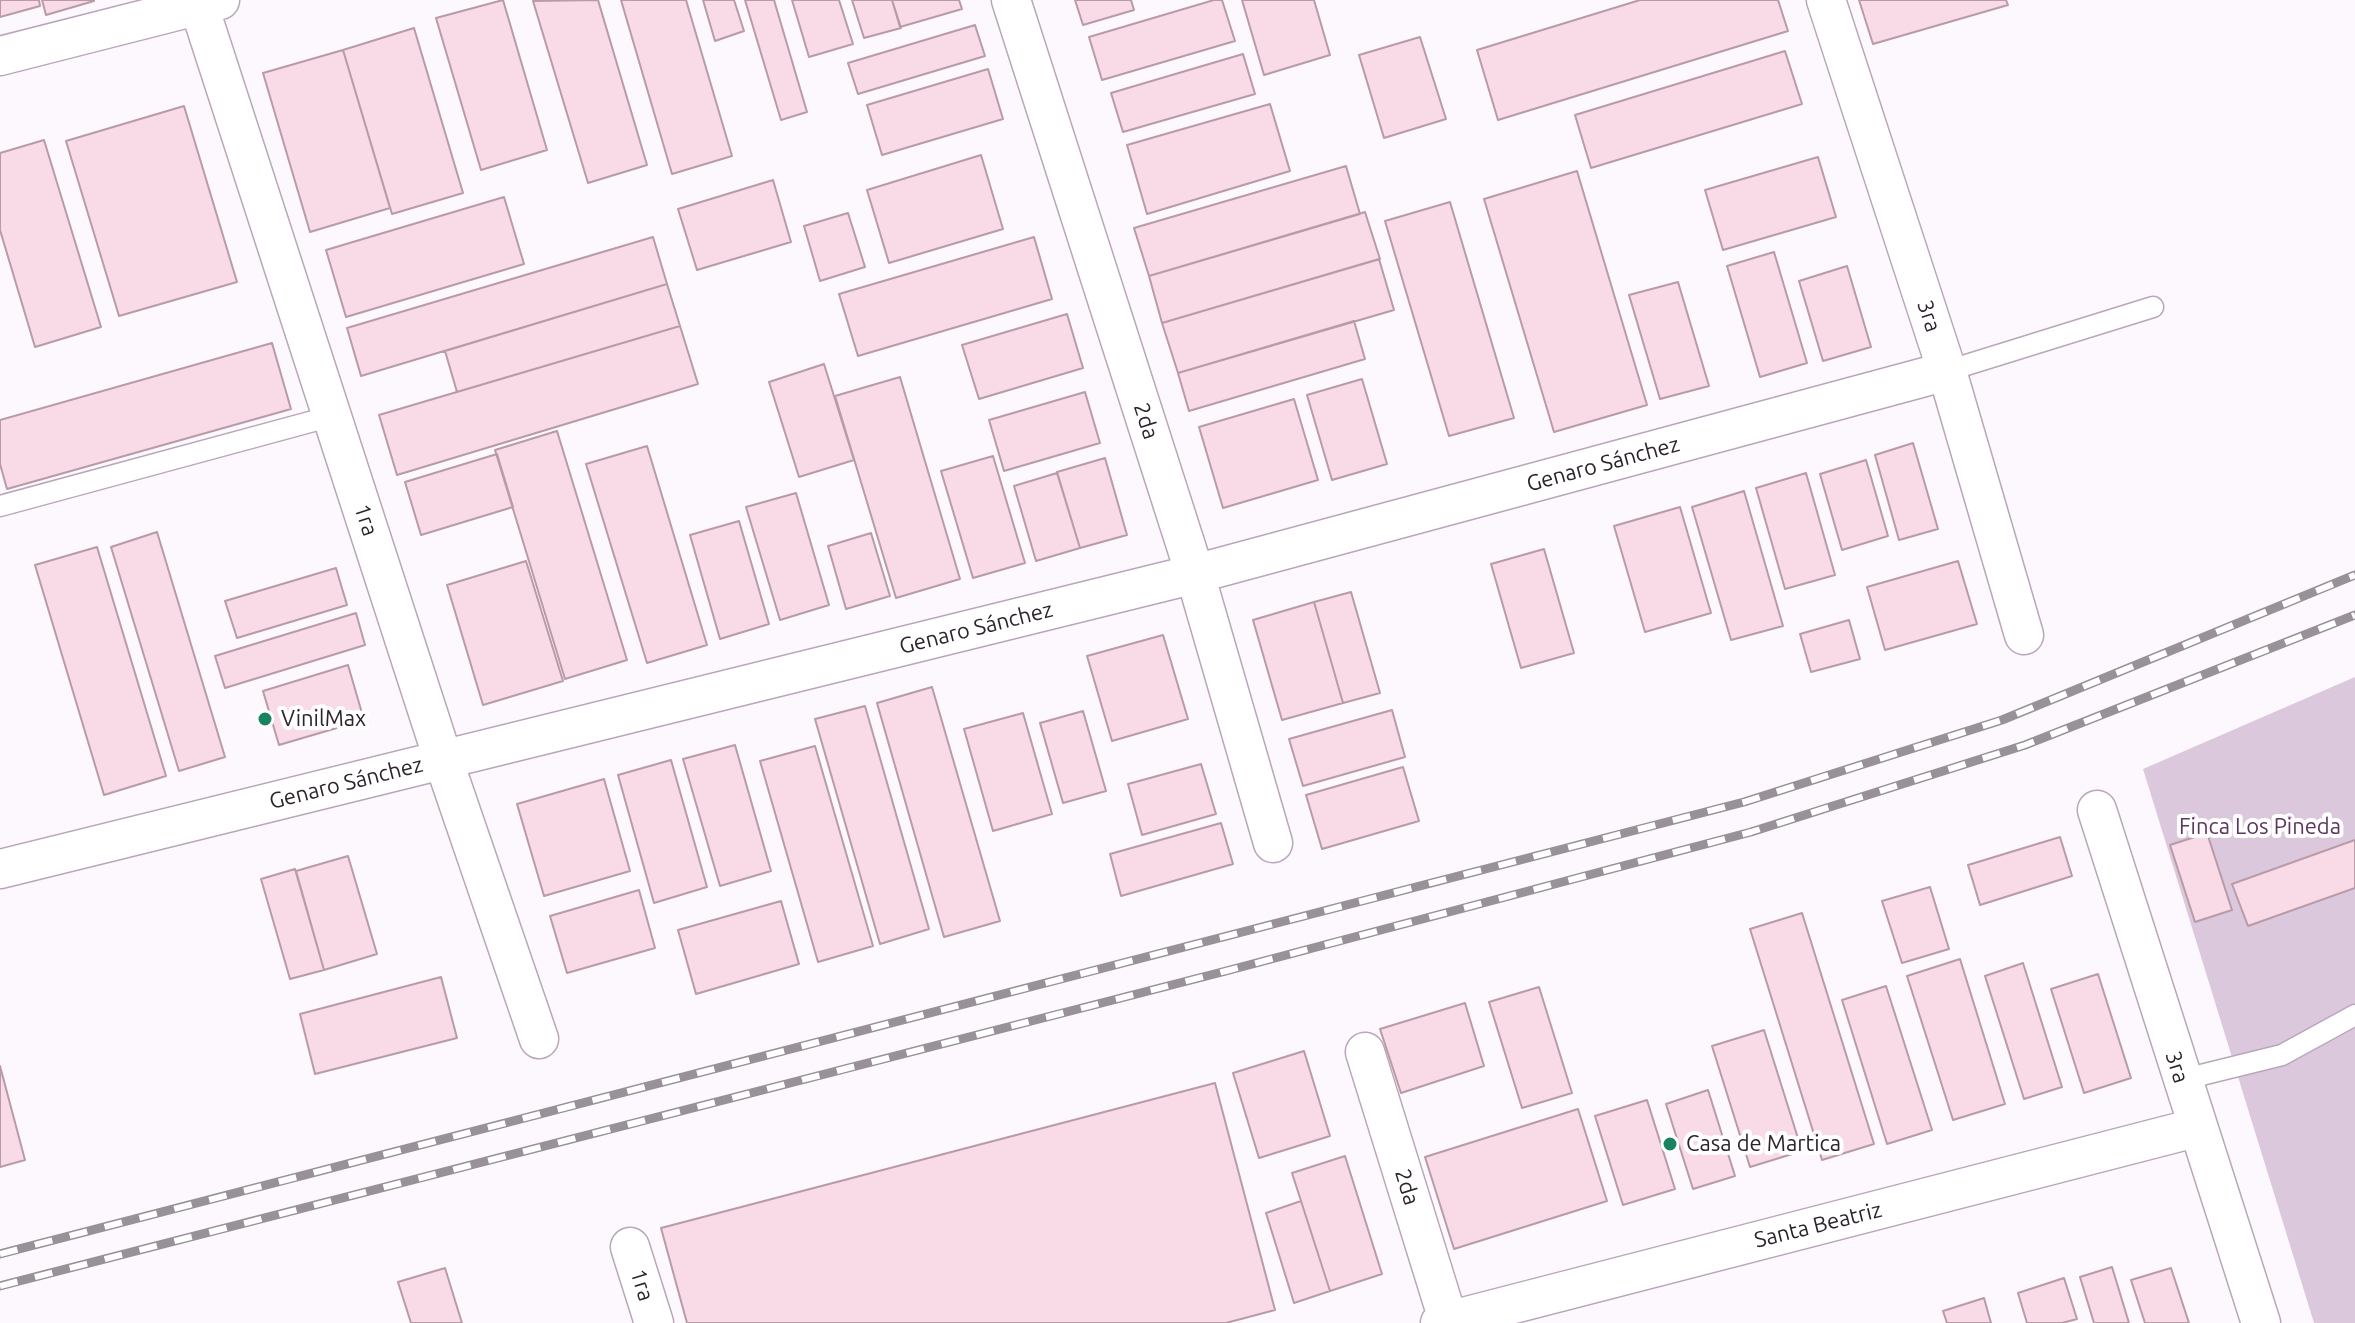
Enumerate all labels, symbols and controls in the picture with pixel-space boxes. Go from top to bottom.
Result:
street label: 3ra [1911,297,1947,335]
street label: 2da [1128,400,1164,442]
street label: Genaro Sánchez [1524,431,1682,497]
street label: 1ra [348,501,384,539]
street label: Genaro Sánchez [896,596,1056,660]
place label: VinilMax [281,706,366,732]
marker: VinilMax [256,710,274,728]
street label: Genaro Sánchez [266,751,426,815]
park label: Finca Los Pineda [2179,814,2341,840]
street label: 3ra [2160,1048,2194,1086]
place label: Casa de Martica [1686,1131,1841,1157]
marker: Casa de Martica [1661,1135,1679,1153]
street label: 2da [1389,1166,1425,1208]
street label: Santa Beatriz [1752,1196,1884,1254]
street label: 1ra [625,1266,659,1304]

